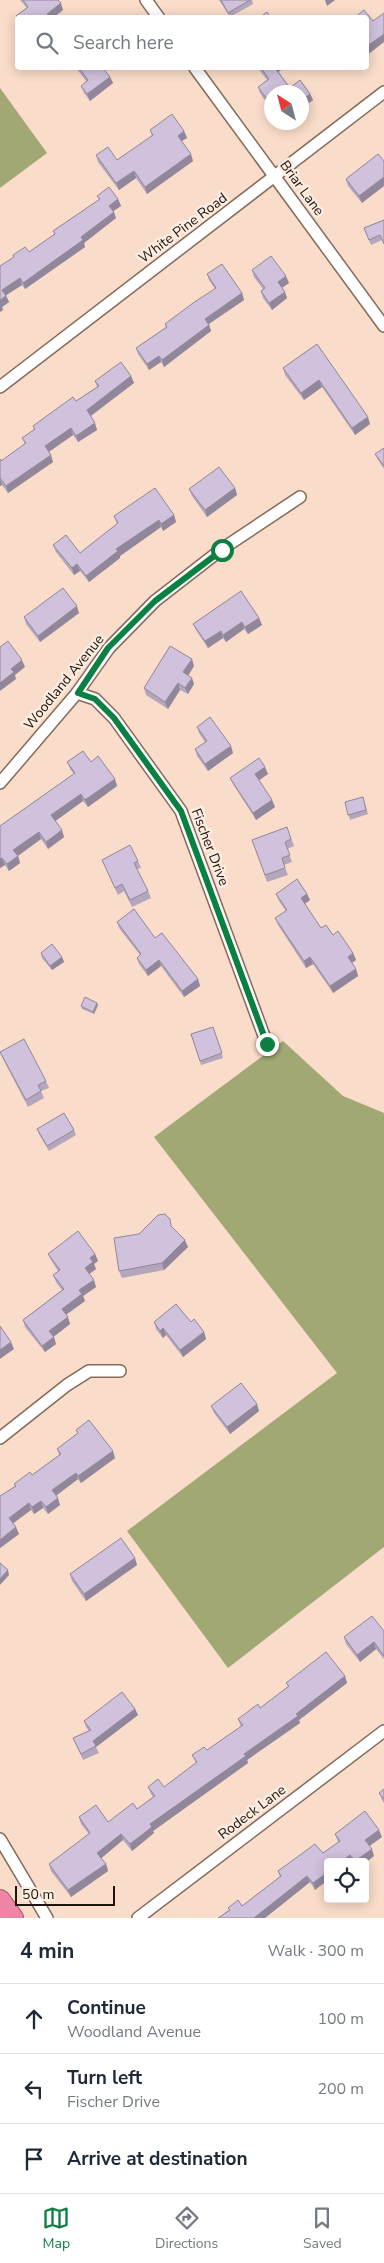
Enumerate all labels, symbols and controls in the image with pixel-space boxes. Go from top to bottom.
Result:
search box [15,15,369,70]
icon: search [33,29,61,57]
text: Search here [73,30,174,56]
north arrow [264,85,309,130]
street label: Briar Lane [275,156,329,220]
street label: White Pine Road [135,188,231,268]
route start [211,539,234,562]
street label: Woodland Avenue [20,630,108,734]
street label: Fischer Drive [187,806,233,888]
route end [256,1033,279,1056]
street label: Rodeck Lane [214,1780,290,1844]
map controls [324,1858,369,1903]
button: locate [324,1858,369,1903]
scale bar [15,1883,115,1906]
text: 50 m [22,1885,54,1904]
text: 4 min [20,1937,74,1965]
text: Walk · 300 m [268,1940,364,1962]
text: Continue [67,1995,146,2021]
icon: ahead [20,2005,48,2033]
text: 100 m [317,2008,364,2030]
text: Woodland Avenue [67,2021,201,2043]
text: Turn left [67,2065,142,2091]
icon: left [20,2075,48,2103]
text: 200 m [317,2078,364,2100]
text: Fischer Drive [67,2091,160,2113]
icon: arrive [20,2145,48,2173]
text: Arrive at destination [67,2146,248,2172]
tab: Map [42,2204,70,2253]
tab: Directions [155,2204,218,2253]
tab: Saved [303,2204,342,2253]

